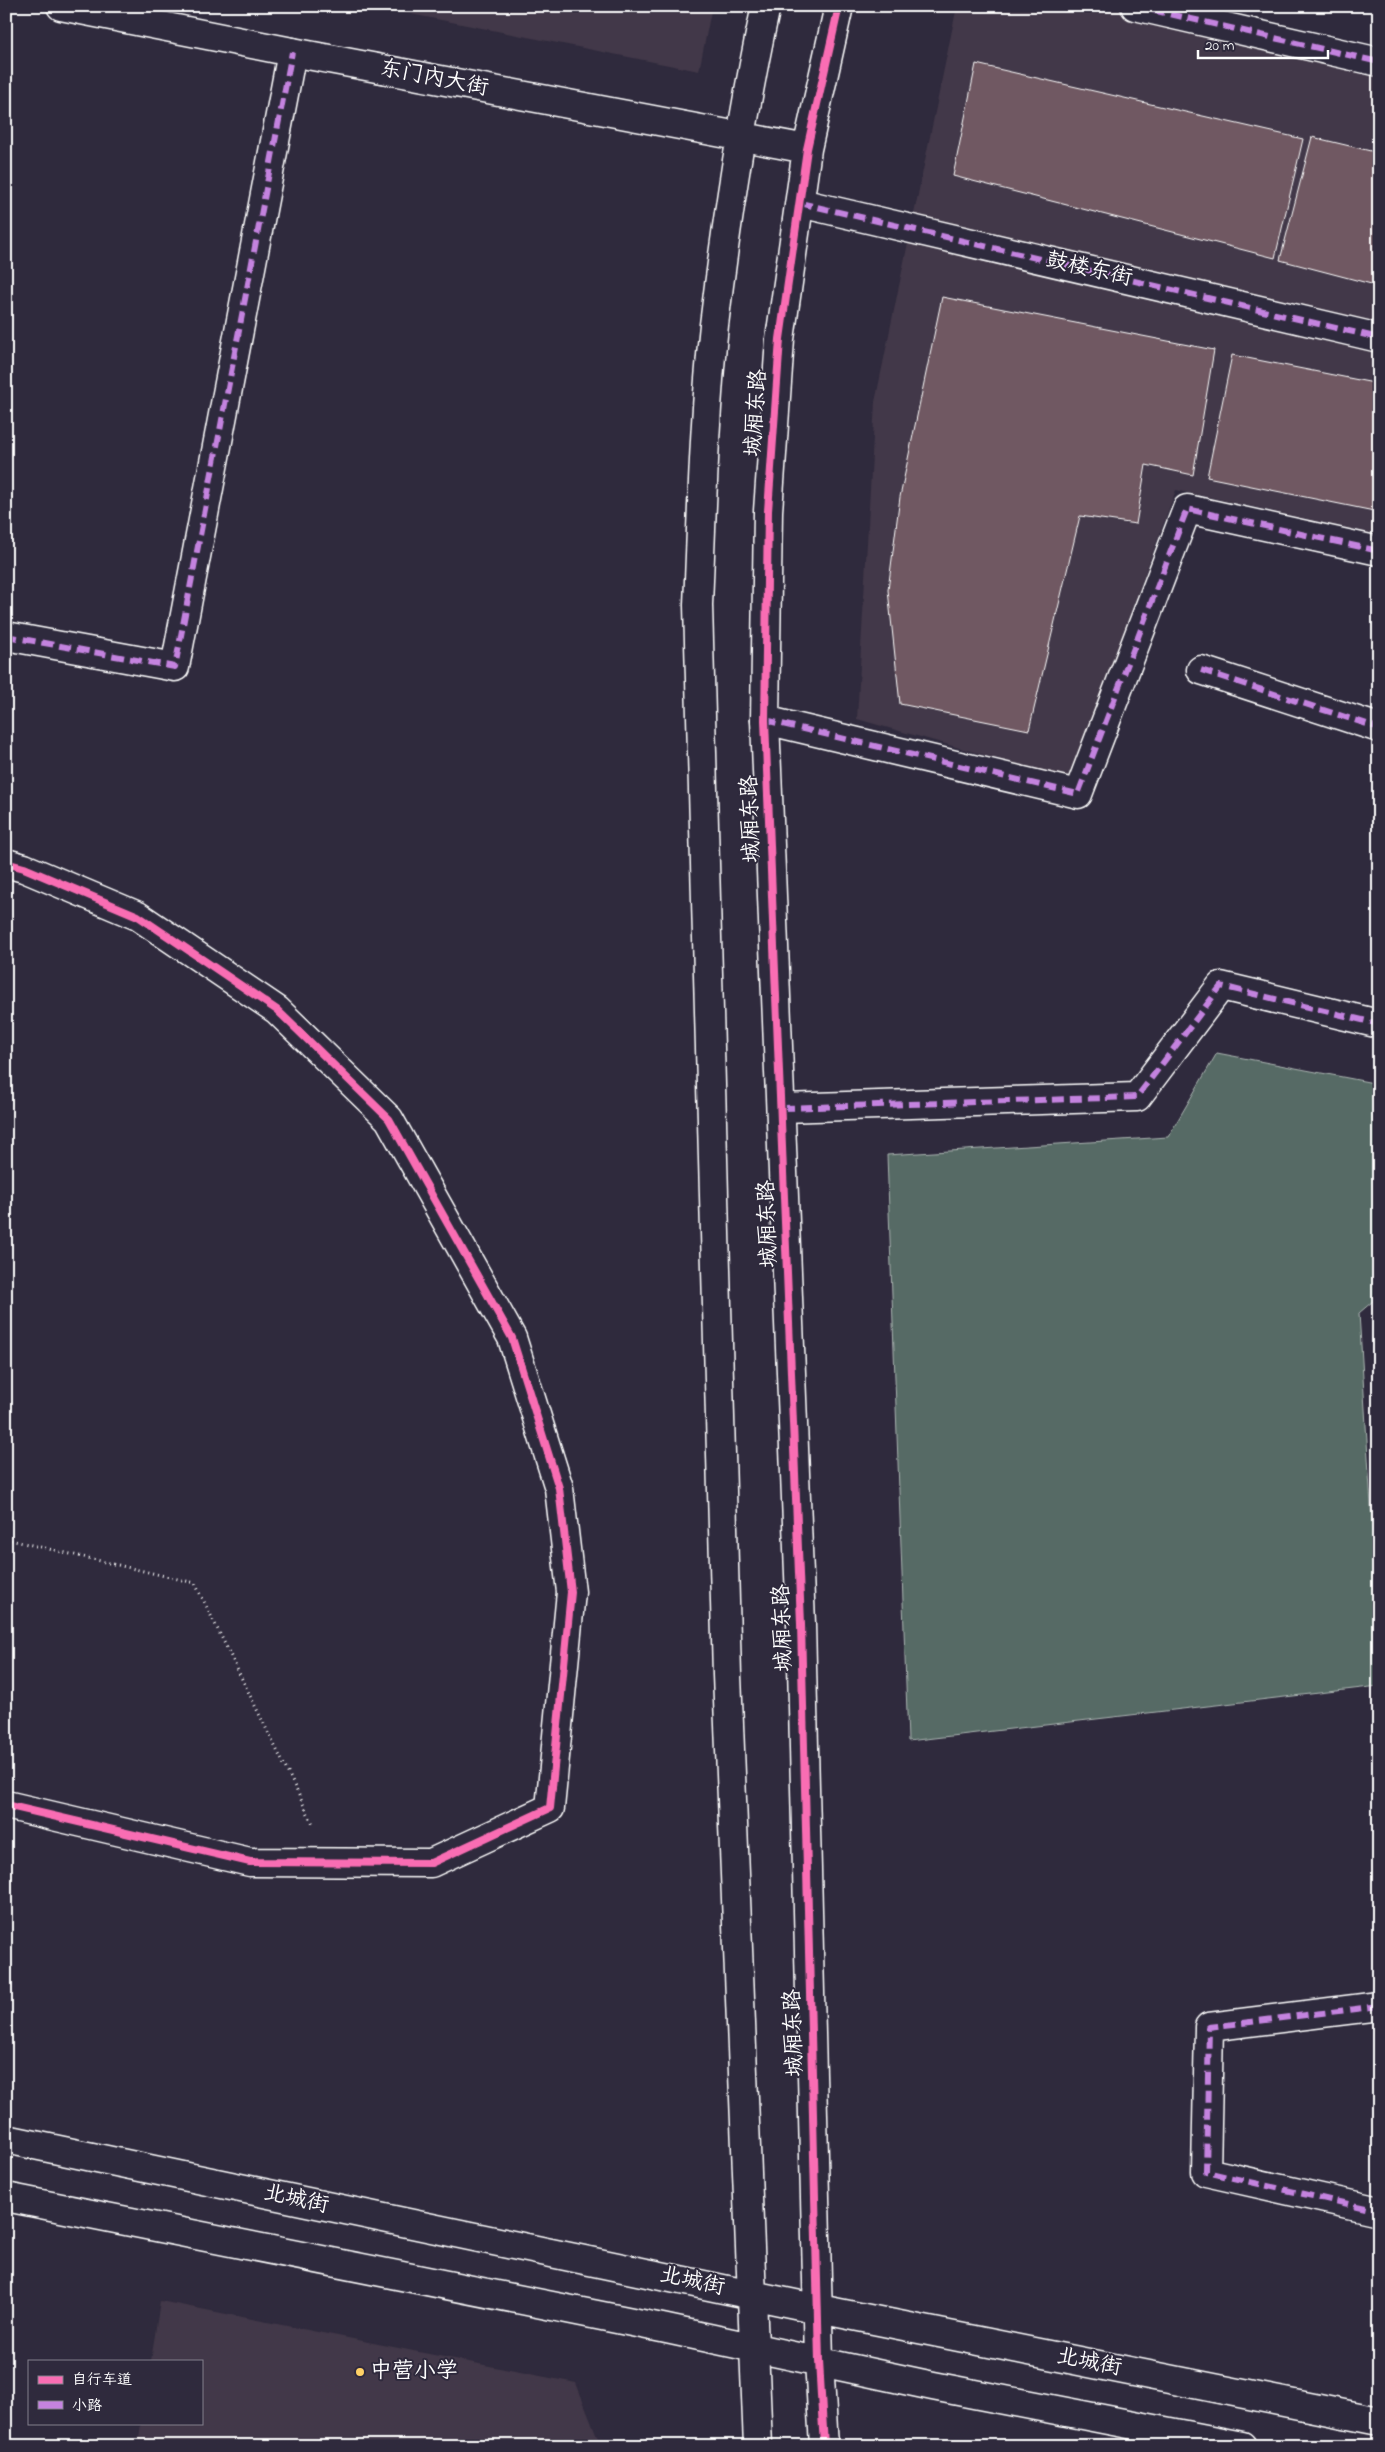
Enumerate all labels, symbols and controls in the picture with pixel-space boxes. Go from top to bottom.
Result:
scale bar [1198,28,1328,60]
text: 20 m [1205,35,1235,57]
street label: 东门内大街 [377,53,491,105]
street label: 鼓楼东街 [1043,245,1135,295]
street label: 城厢东路 [738,368,776,458]
street label: 城厢东路 [734,774,770,864]
street label: 城厢东路 [751,1179,787,1269]
street label: 城厢东路 [766,1583,802,1673]
street label: 城厢东路 [777,1988,813,2078]
street label: 北城街 [260,2177,332,2223]
street label: 北城街 [656,2259,728,2305]
street label: 北城街 [1054,2341,1124,2385]
place label: 中营小学 [370,2356,458,2388]
legend [28,2360,202,2424]
marker: 中营小学 [354,2366,366,2378]
text: 自行车道 [72,2369,132,2391]
text: 小路 [72,2395,102,2417]

